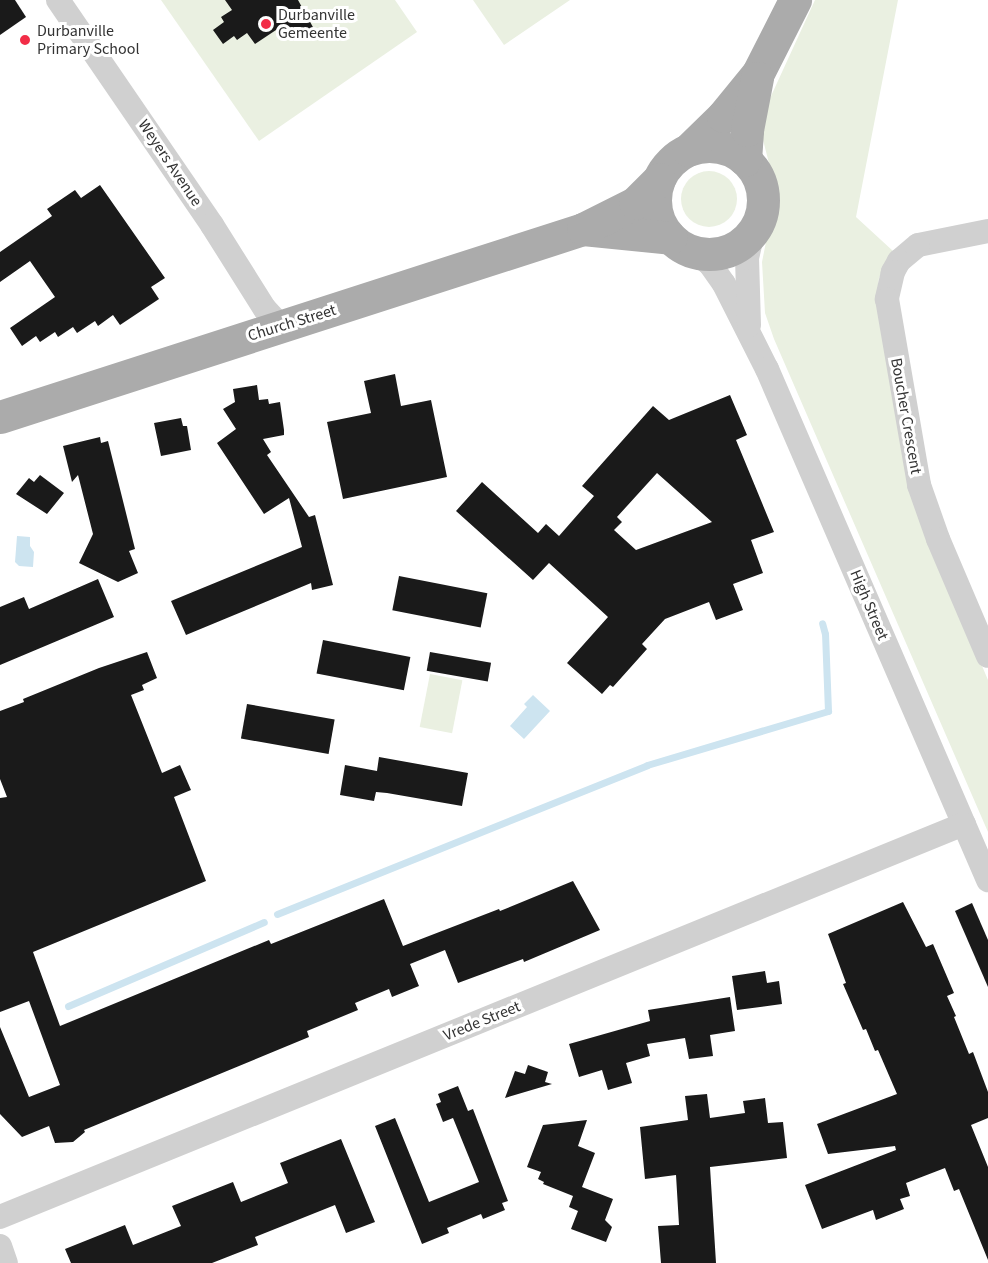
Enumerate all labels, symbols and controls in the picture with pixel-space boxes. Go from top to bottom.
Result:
place label: Durbanville Gemeente [278,5,355,43]
marker: Durbanville Gemeente [259,17,273,31]
place label: Durbanville Primary School [37,21,139,59]
marker: Durbanville Primary School [18,33,32,47]
street label: Weyers Avenue [134,116,206,210]
street label: Church Street [246,300,338,346]
street label: Boucher Crescent [886,356,926,476]
street label: High Street [846,567,892,643]
street label: Vrede Street [441,997,523,1045]

